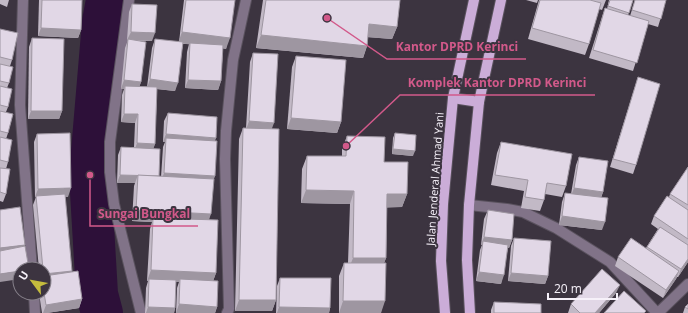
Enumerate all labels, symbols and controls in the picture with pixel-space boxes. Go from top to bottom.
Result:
callout: Kantor DPRD Kerinci [387,35,526,59]
text: Kantor DPRD Kerinci [396,38,518,55]
callout: Komplek Kantor DPRD Kerinci [400,71,595,95]
text: Komplek Kantor DPRD Kerinci [408,74,586,91]
street label: Jalan Jenderal Ahmad Yani [422,112,447,247]
callout: Sungai Bungkal [90,202,198,226]
text: Sungai Bungkal [98,205,190,222]
north arrow [12,261,52,301]
text: U [15,268,32,283]
scale bar [548,275,617,301]
text: 20 m [554,280,582,297]

